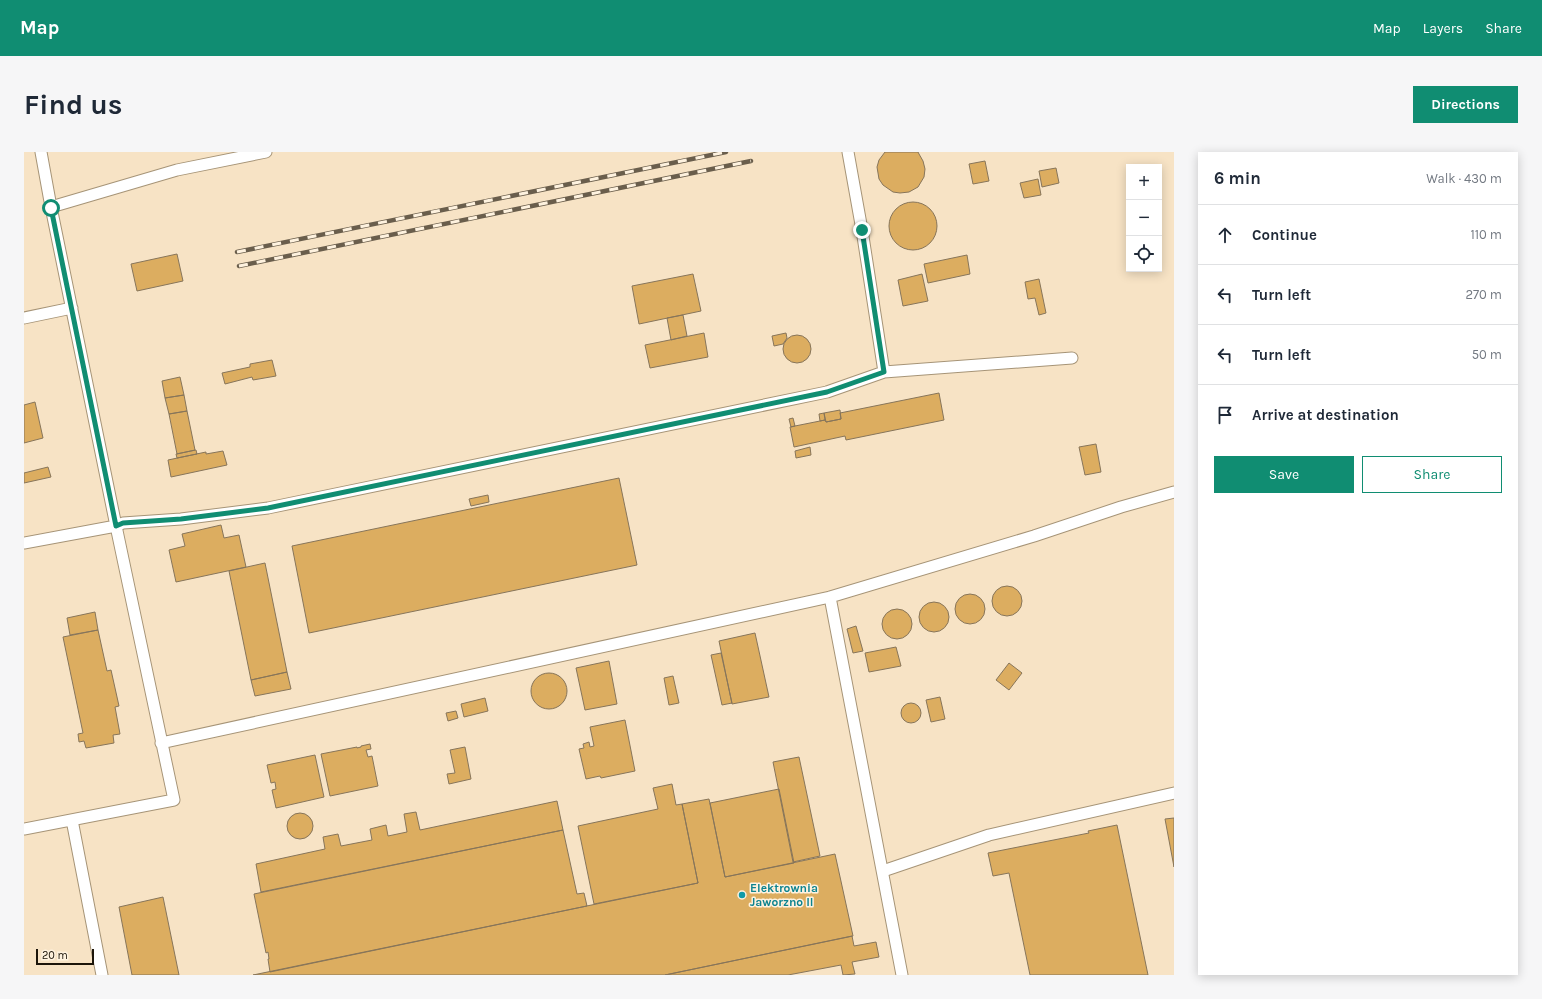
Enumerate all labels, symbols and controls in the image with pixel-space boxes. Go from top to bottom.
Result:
text: Map [20,17,59,39]
text: Map [1373,20,1401,37]
text: Layers [1423,20,1463,37]
text: Share [1485,20,1522,37]
button: Directions [1413,86,1518,123]
text: Find us [24,88,123,121]
map controls [1126,164,1162,272]
button: + [1126,164,1162,200]
text: 6 min [1214,168,1261,188]
text: Walk · 430 m [1426,171,1502,186]
route start [42,199,60,217]
button: − [1126,200,1162,236]
route end [853,221,871,239]
icon: ahead [1214,224,1236,246]
text: Continue [1252,226,1317,244]
text: 110 m [1470,227,1502,242]
button: locate [1126,236,1162,272]
icon: left [1214,284,1236,306]
text: Turn left [1252,286,1311,304]
text: 270 m [1465,287,1502,302]
icon: left [1214,344,1236,366]
text: Turn left [1252,346,1311,364]
text: 50 m [1472,347,1502,362]
icon: arrive [1214,404,1236,426]
text: Arrive at destination [1252,406,1399,424]
button: Save [1214,456,1354,493]
button: Share [1362,456,1502,493]
place label: Elektrownia Jaworzno II [750,881,818,909]
marker: Elektrownia Jaworzno II [737,890,747,900]
scale bar [36,947,94,966]
text: 20 m [42,949,68,962]

